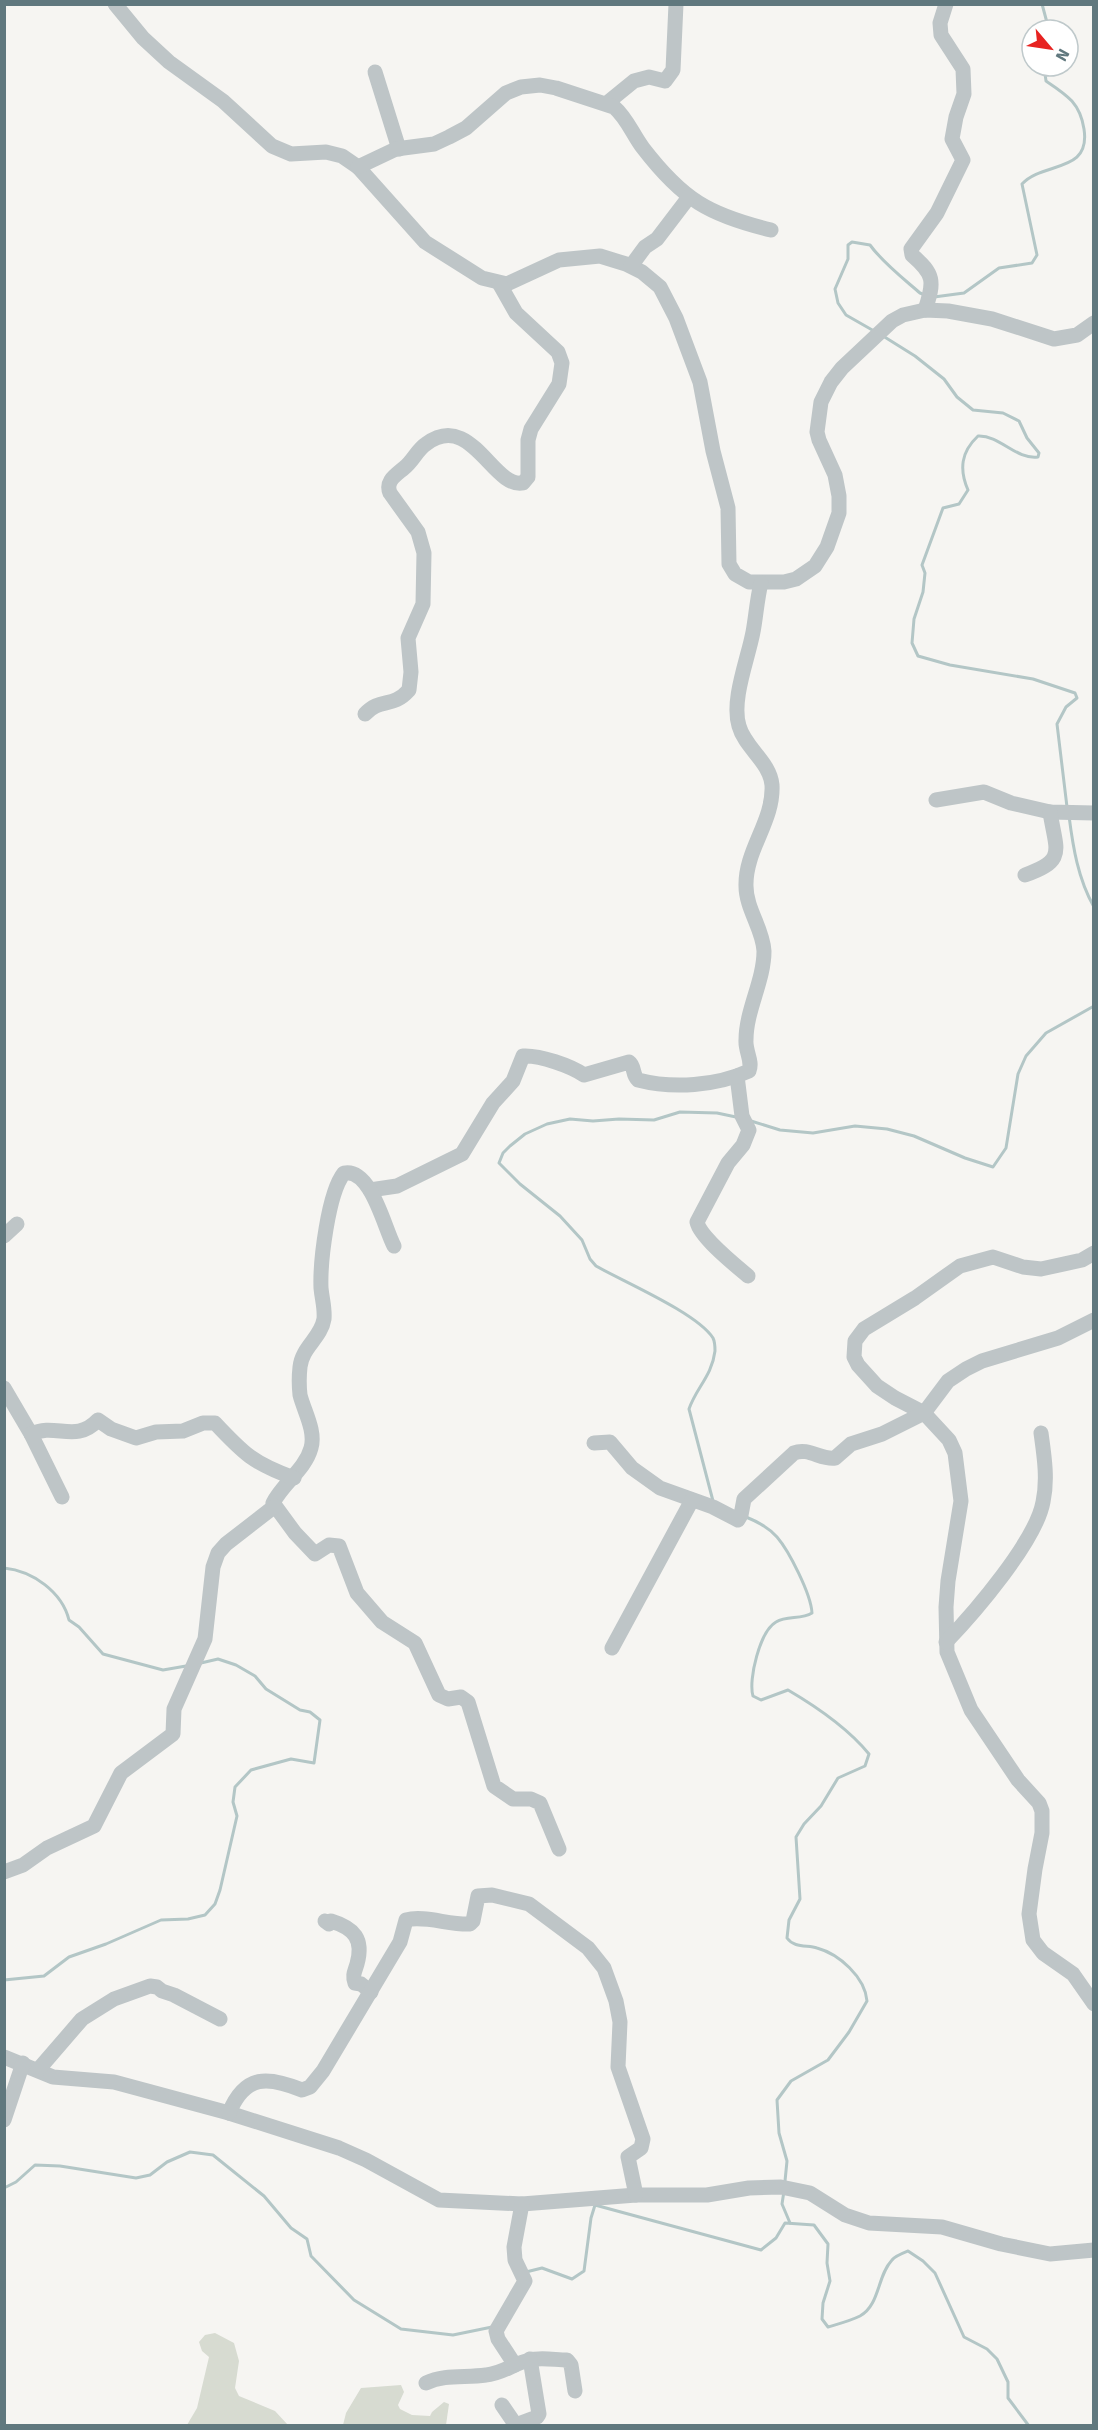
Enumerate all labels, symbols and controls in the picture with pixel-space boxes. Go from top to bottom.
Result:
north arrow [1020,18,1080,78]
text: N [1051,45,1074,65]

